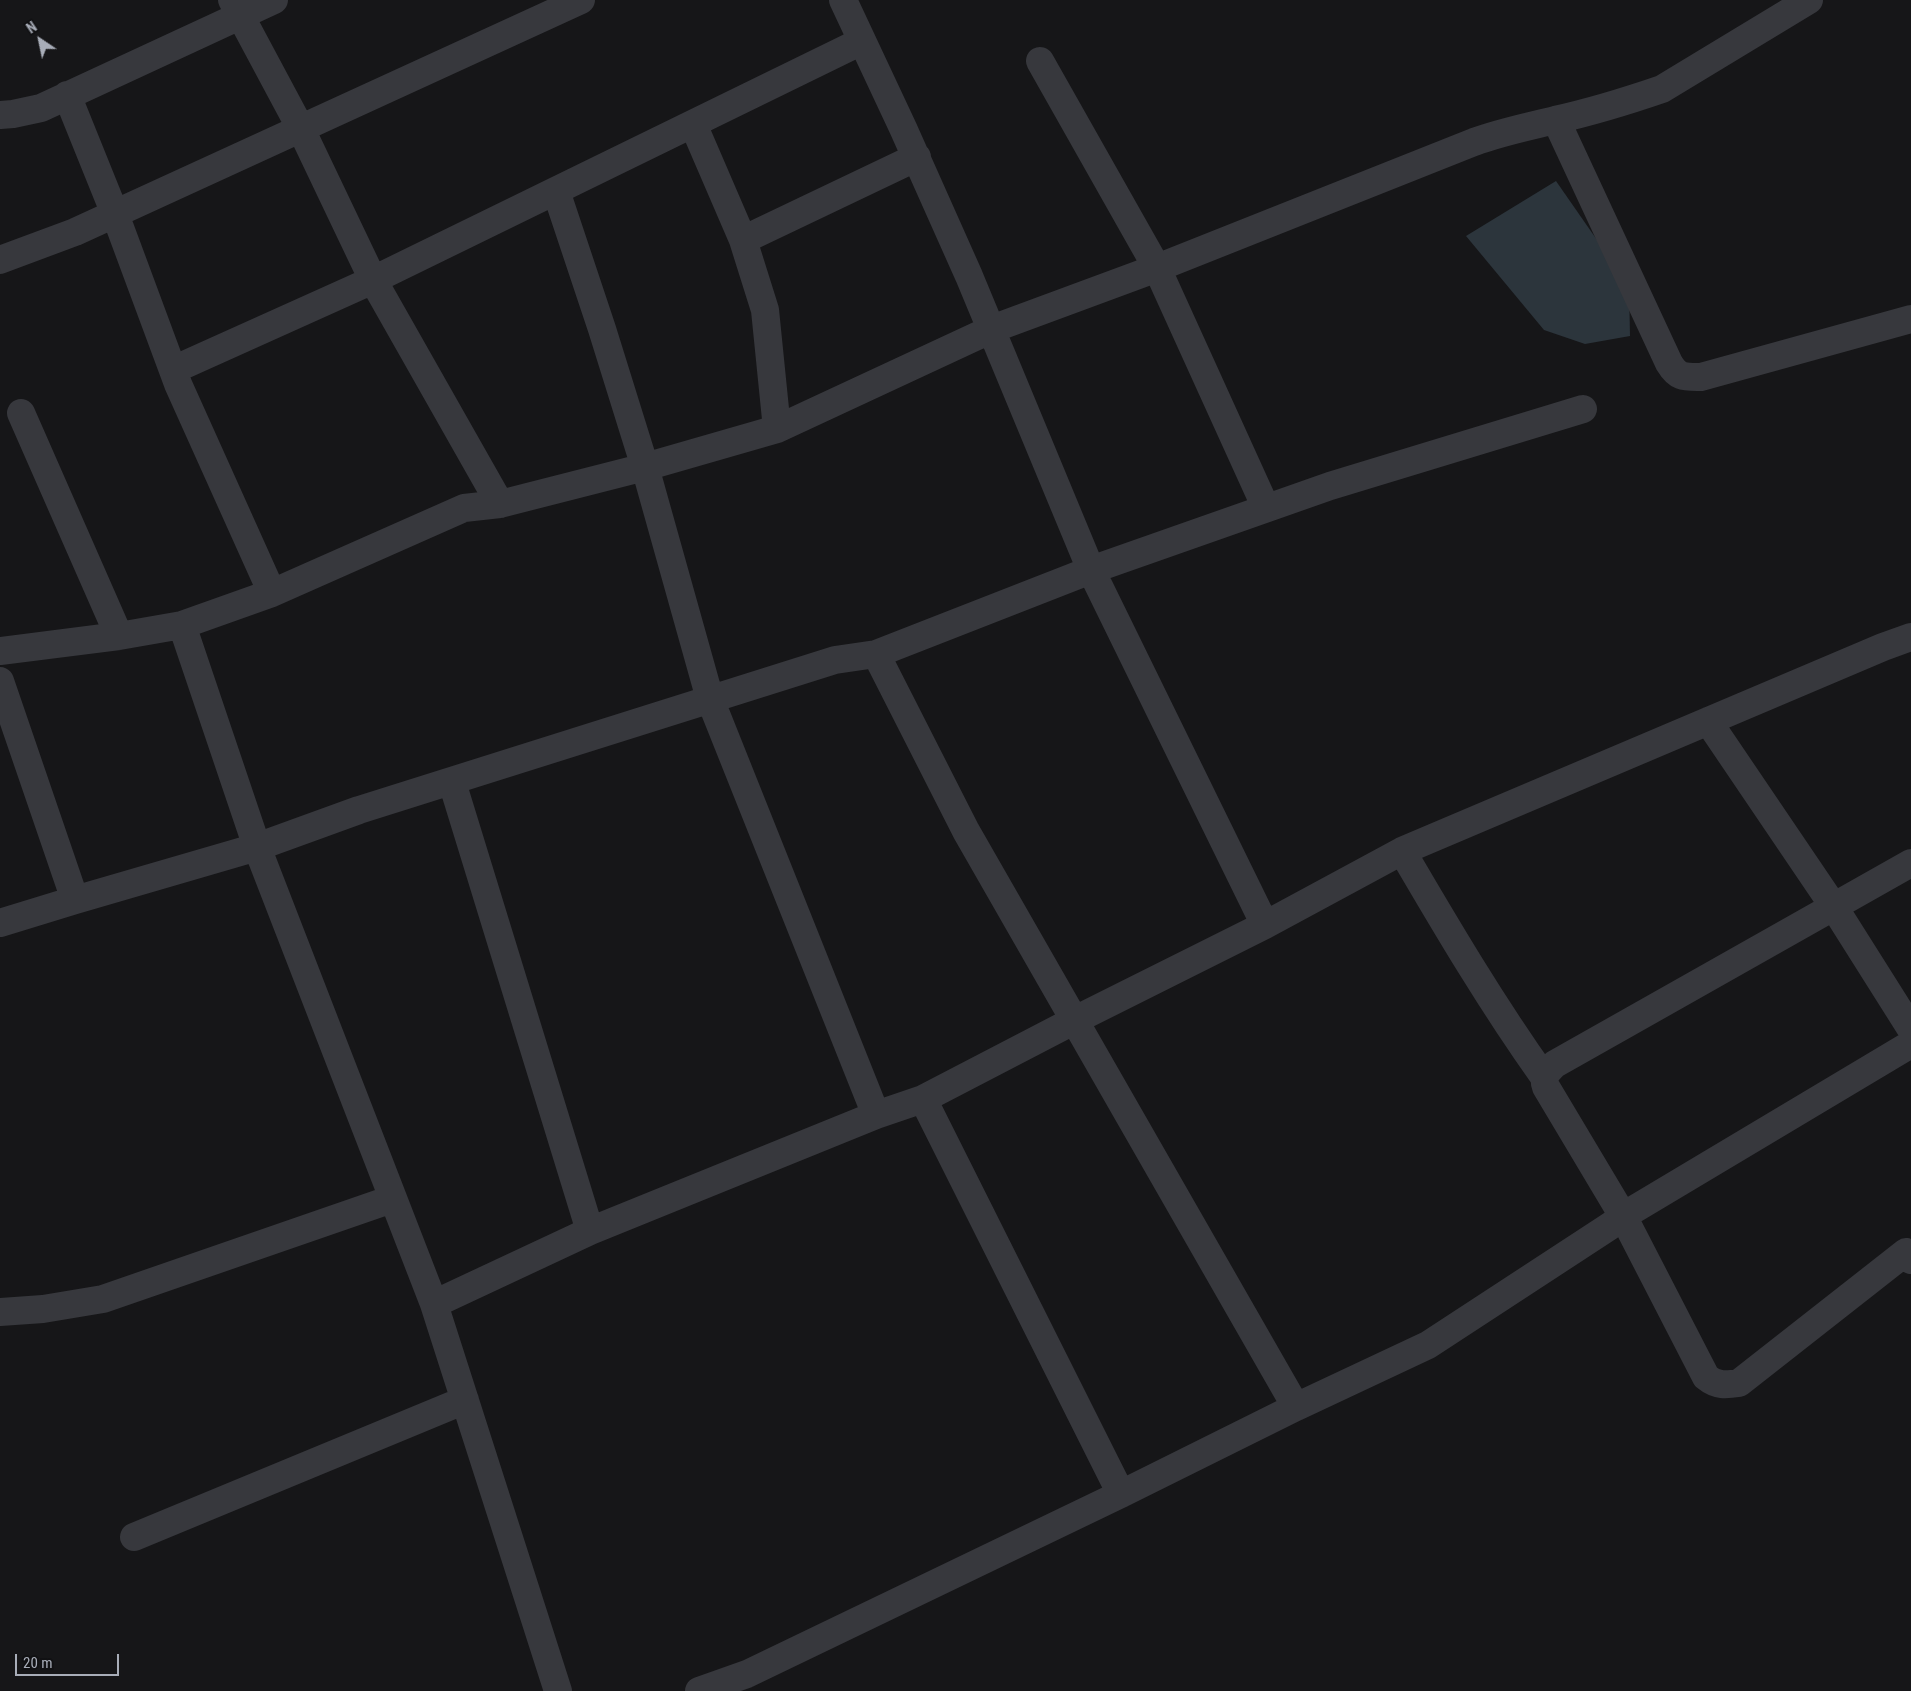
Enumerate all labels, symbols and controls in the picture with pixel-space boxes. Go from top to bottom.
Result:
north arrow [15,15,65,65]
text: N [24,19,40,37]
scale bar [18,1644,121,1676]
text: 20 m [23,1654,53,1672]

